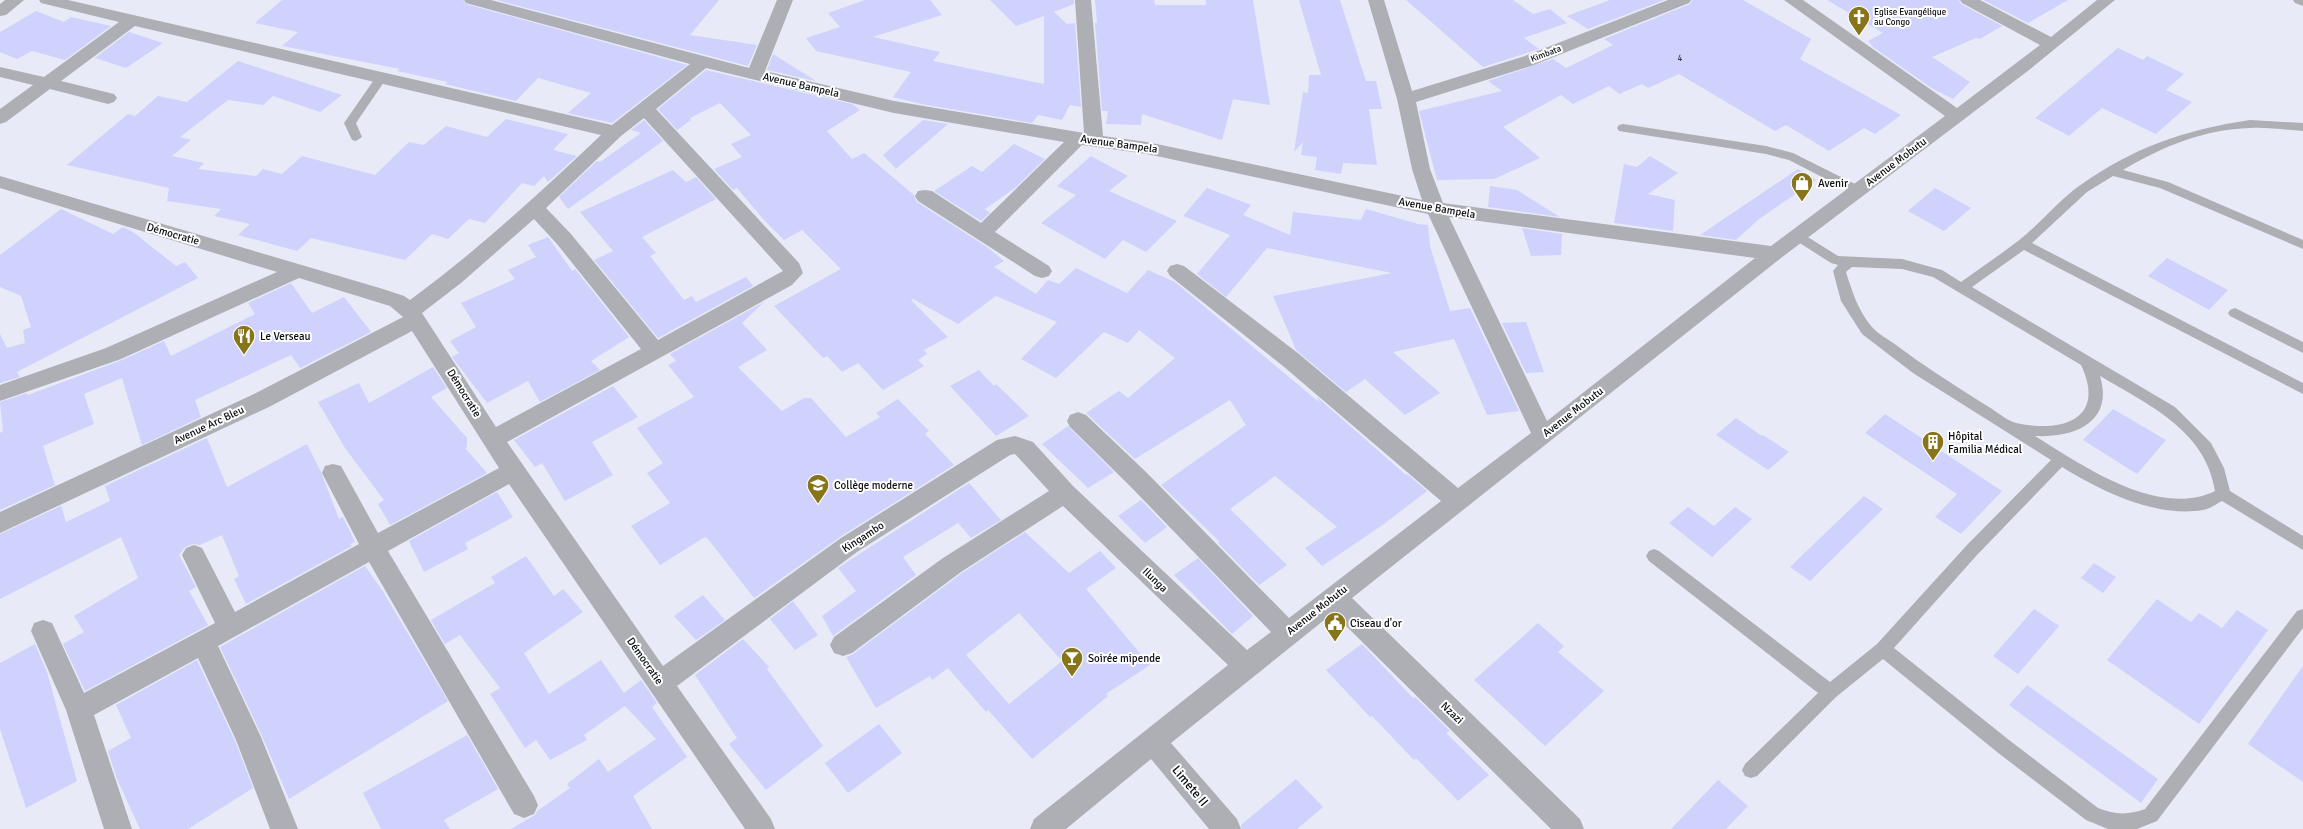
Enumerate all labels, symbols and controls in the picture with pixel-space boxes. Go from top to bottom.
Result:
church icon: Eglise Evangélique au Congo [1846,4,1872,37]
place label: Eglise Evangélique au Congo [1874,7,1947,28]
street label: Kimbata [1529,43,1563,65]
house number: 4 [1678,53,1683,64]
street label: Avenue Bampela [762,70,841,100]
street label: Avenue Bampela [1079,132,1159,156]
street label: Avenue Mobutu [1863,135,1929,189]
shop icon: Avenir [1789,170,1815,203]
place label: Avenir [1818,177,1848,190]
street label: Avenue Bampela [1397,195,1477,221]
street label: Démocratie [145,220,201,248]
restaurant icon: Le Verseau [231,323,257,356]
place label: Le Verseau [260,330,311,343]
street label: Démocratie [444,367,484,419]
street label: Avenue Mobutu [1540,384,1606,440]
street label: Avenue Arc Bleu [172,403,246,447]
building icon: Hôpital Familia Médical [1920,429,1946,462]
place label: Hôpital Familia Médical [1948,430,2022,456]
school or university icon: Collège moderne [805,472,831,505]
place label: Collège moderne [834,479,913,492]
street label: Kingambo [840,519,887,555]
street label: Ilunga [1140,565,1171,595]
street label: Avenue Mobutu [1284,582,1350,638]
public building icon: Ciseau d'or [1322,610,1348,643]
place label: Ciseau d'or [1350,617,1402,630]
street label: Démocratie [624,635,666,687]
bar icon: Soirée mipende [1059,645,1085,678]
place label: Soirée mipende [1088,652,1161,665]
street label: Nzazi [1438,699,1466,727]
street label: Limete II [1168,762,1212,810]

